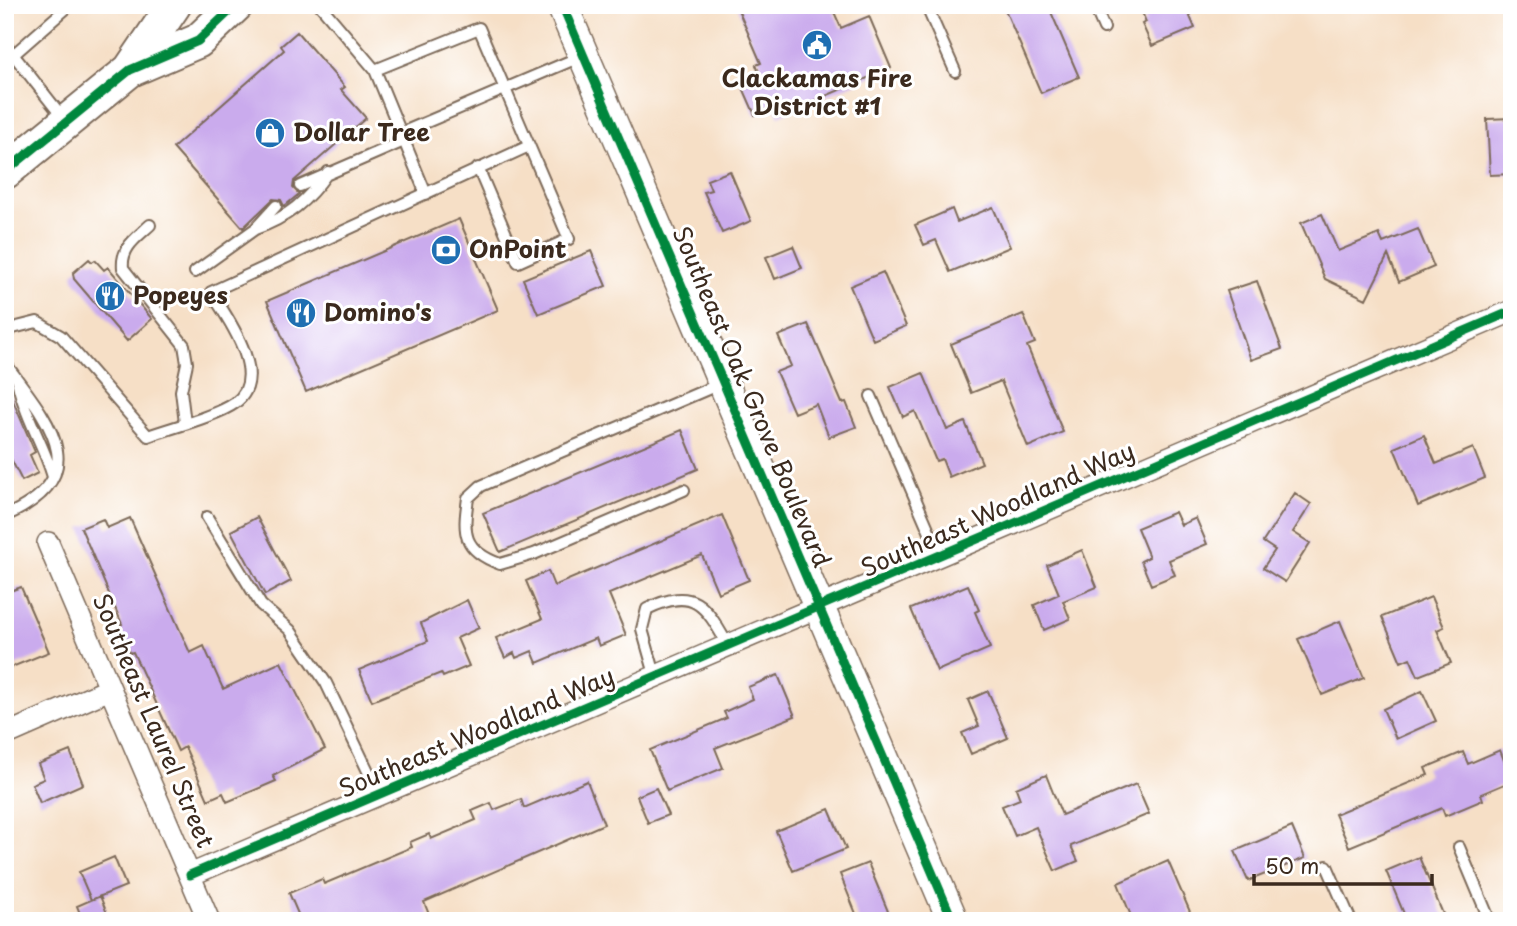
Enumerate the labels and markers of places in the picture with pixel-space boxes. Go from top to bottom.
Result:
public building icon: Clackamas Fire District #1 [800,28,834,62]
place label: Clackamas Fire District #1 [721,59,913,123]
place label: Dollar Tree [293,113,430,149]
shop icon: Dollar Tree [253,116,287,150]
place label: OnPoint [469,230,567,266]
bank icon: OnPoint [429,233,463,267]
place label: Popeyes [133,276,228,312]
restaurant icon: Popeyes [93,279,127,313]
place label: Domino's [324,293,432,329]
restaurant icon: Domino's [284,296,318,330]

